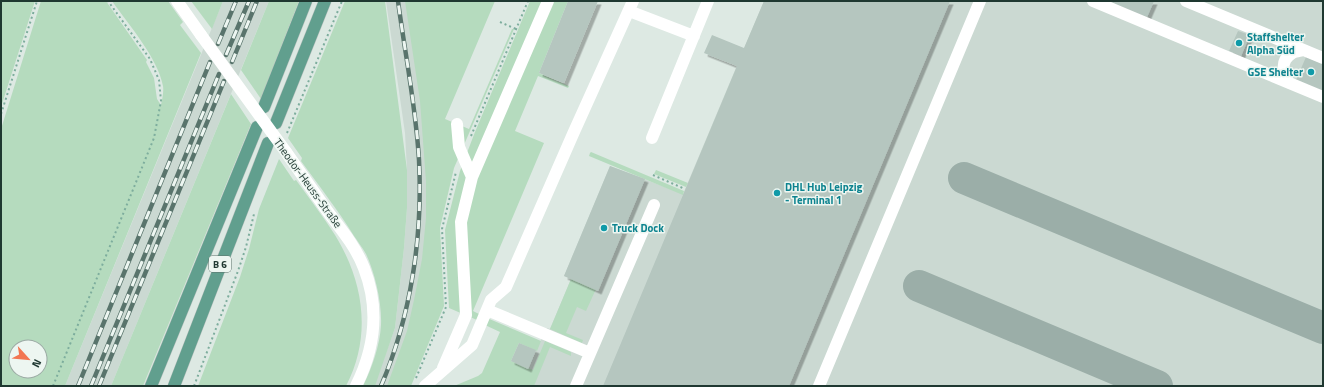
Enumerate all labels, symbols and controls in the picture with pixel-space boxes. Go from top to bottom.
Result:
place label: Staffshelter Alpha Süd [1247,29,1304,58]
marker: Staffshelter Alpha Süd [1234,38,1244,48]
place label: GSE Shelter [1247,64,1303,80]
marker: GSE Shelter [1306,67,1316,77]
street label: Theodor-Heuss-Straße [270,135,346,231]
place label: DHL Hub Leipzig - Terminal 1 [785,179,862,208]
marker: DHL Hub Leipzig - Terminal 1 [772,188,782,198]
place label: Truck Dock [612,220,664,236]
marker: Truck Dock [599,223,609,233]
road number: B 6 [209,256,231,272]
north arrow [8,339,48,379]
text: N [28,357,46,371]

